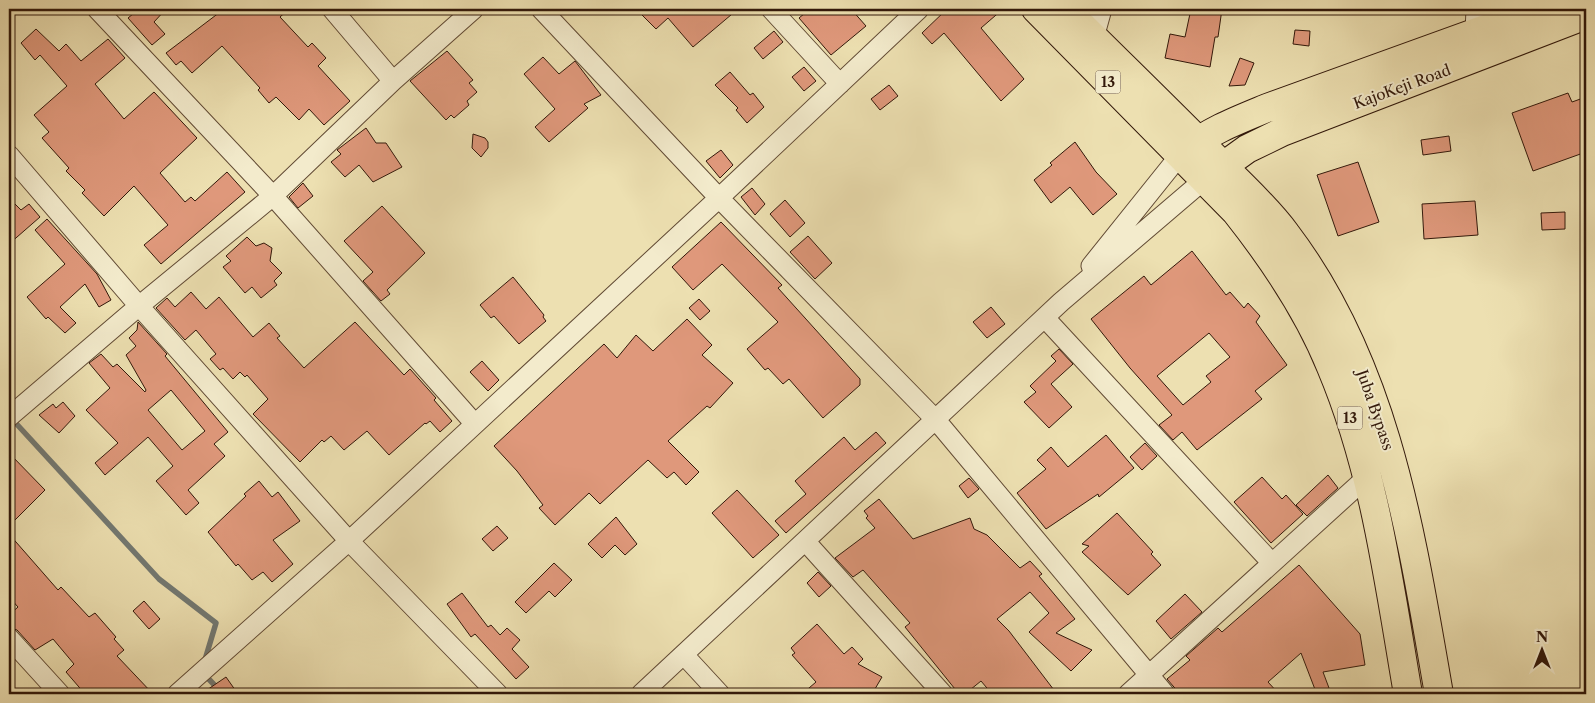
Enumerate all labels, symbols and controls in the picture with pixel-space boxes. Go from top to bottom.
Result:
street label: KajoKeji Road [1351,60,1453,113]
road number: 13 [1096,70,1120,94]
street label: Juba Bypass [1352,365,1398,453]
road number: 13 [1338,406,1362,429]
north arrow [1518,626,1568,676]
text: N [1536,628,1548,646]

